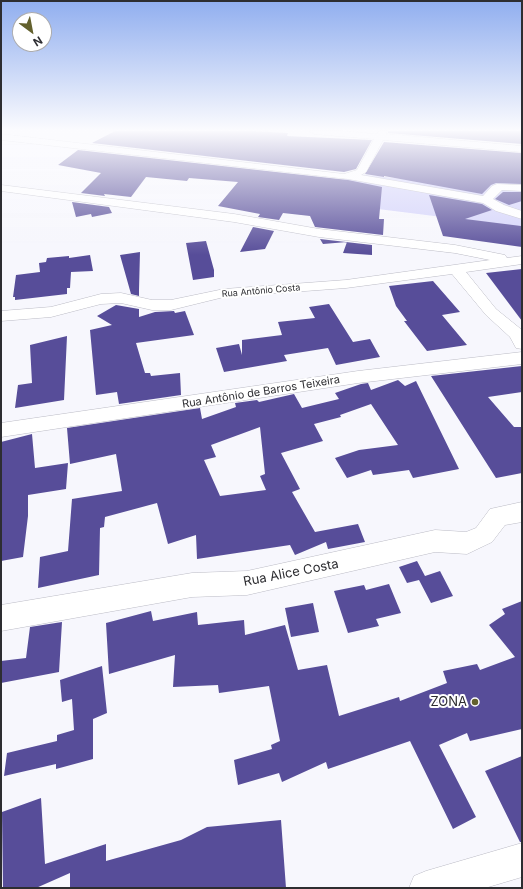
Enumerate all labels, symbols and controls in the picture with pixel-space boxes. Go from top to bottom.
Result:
north arrow [12,12,52,52]
text: N [31,33,45,49]
street label: Rua Antônio Costa [221,282,301,300]
street label: Rua Antônio de Barros Teixeira [181,373,341,411]
street label: Rua Alice Costa [242,556,340,590]
place label: ZONA [431,694,467,710]
marker: ZONA [470,697,480,707]

